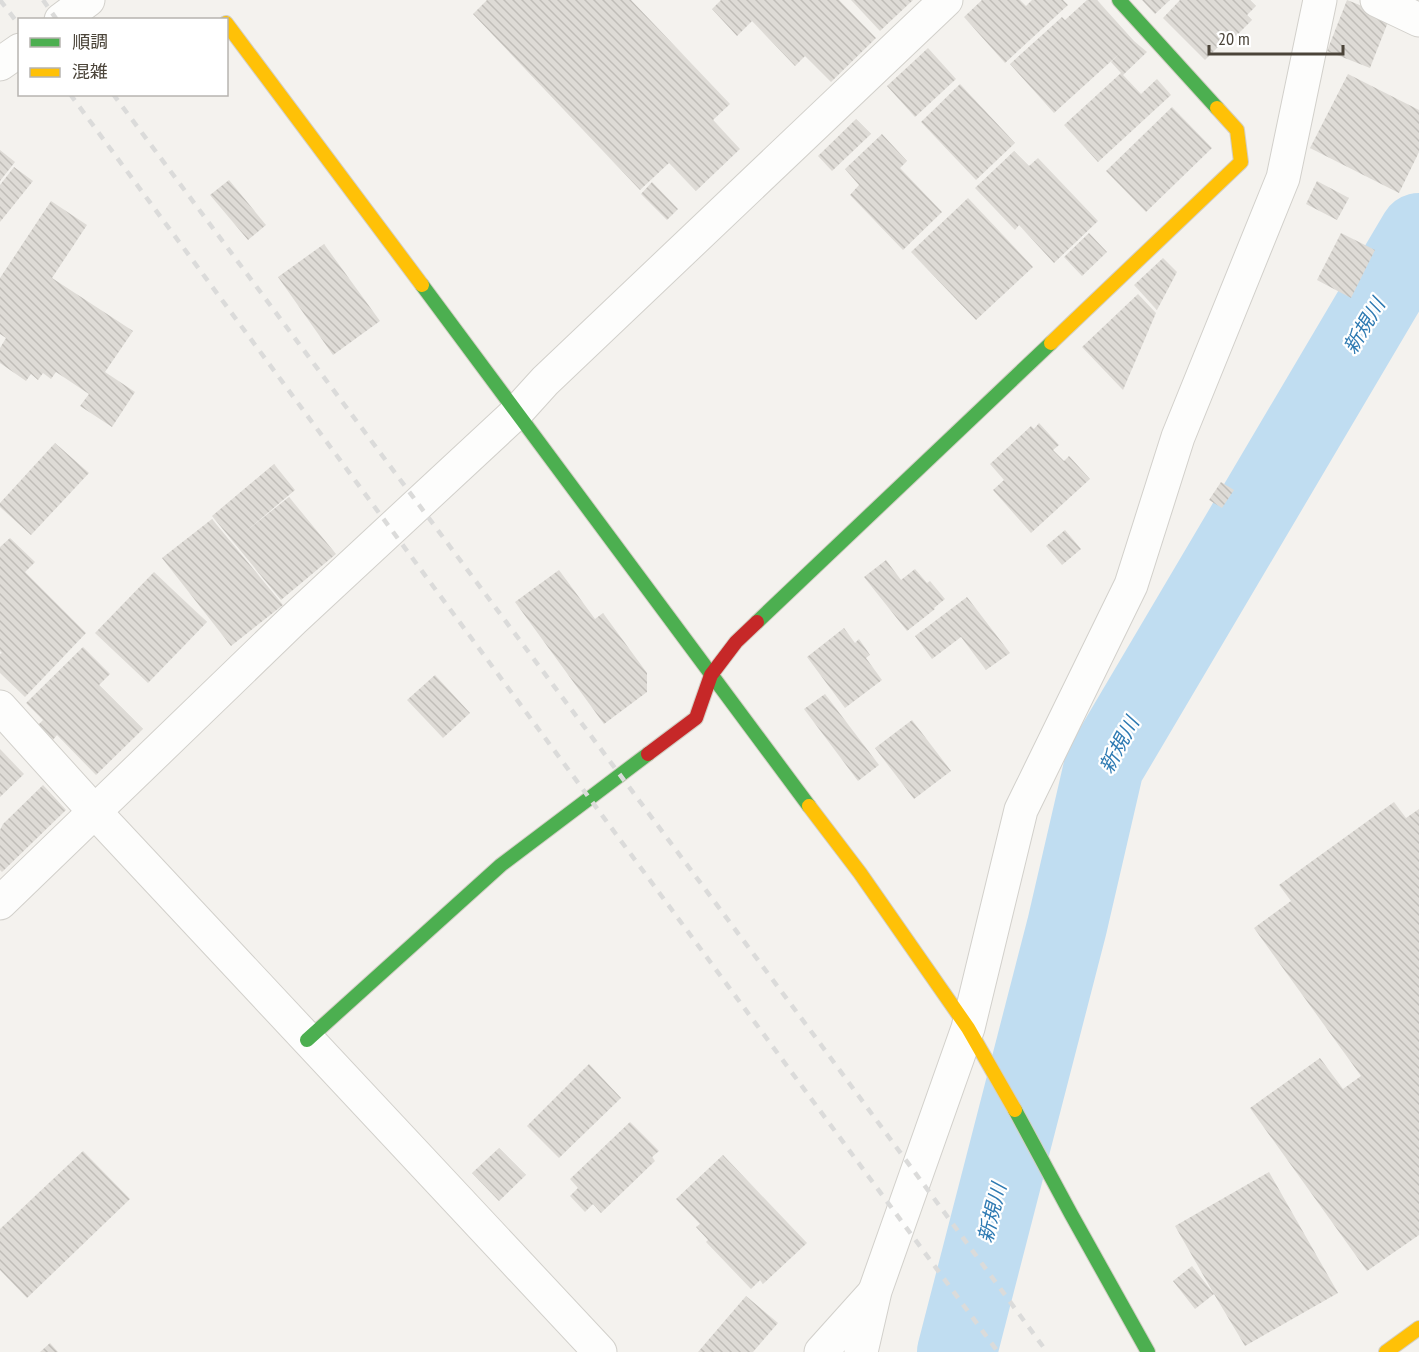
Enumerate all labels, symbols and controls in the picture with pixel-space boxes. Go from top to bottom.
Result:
legend [18,18,228,96]
scale bar [1209,18,1342,56]
text: 20 m [1218,27,1250,50]
text: 順調 [72,30,108,53]
text: 混雑 [72,60,108,83]
water label: 新規川 [1337,292,1392,358]
water label: 新規川 [1093,711,1146,778]
water label: 新規川 [972,1179,1012,1245]

